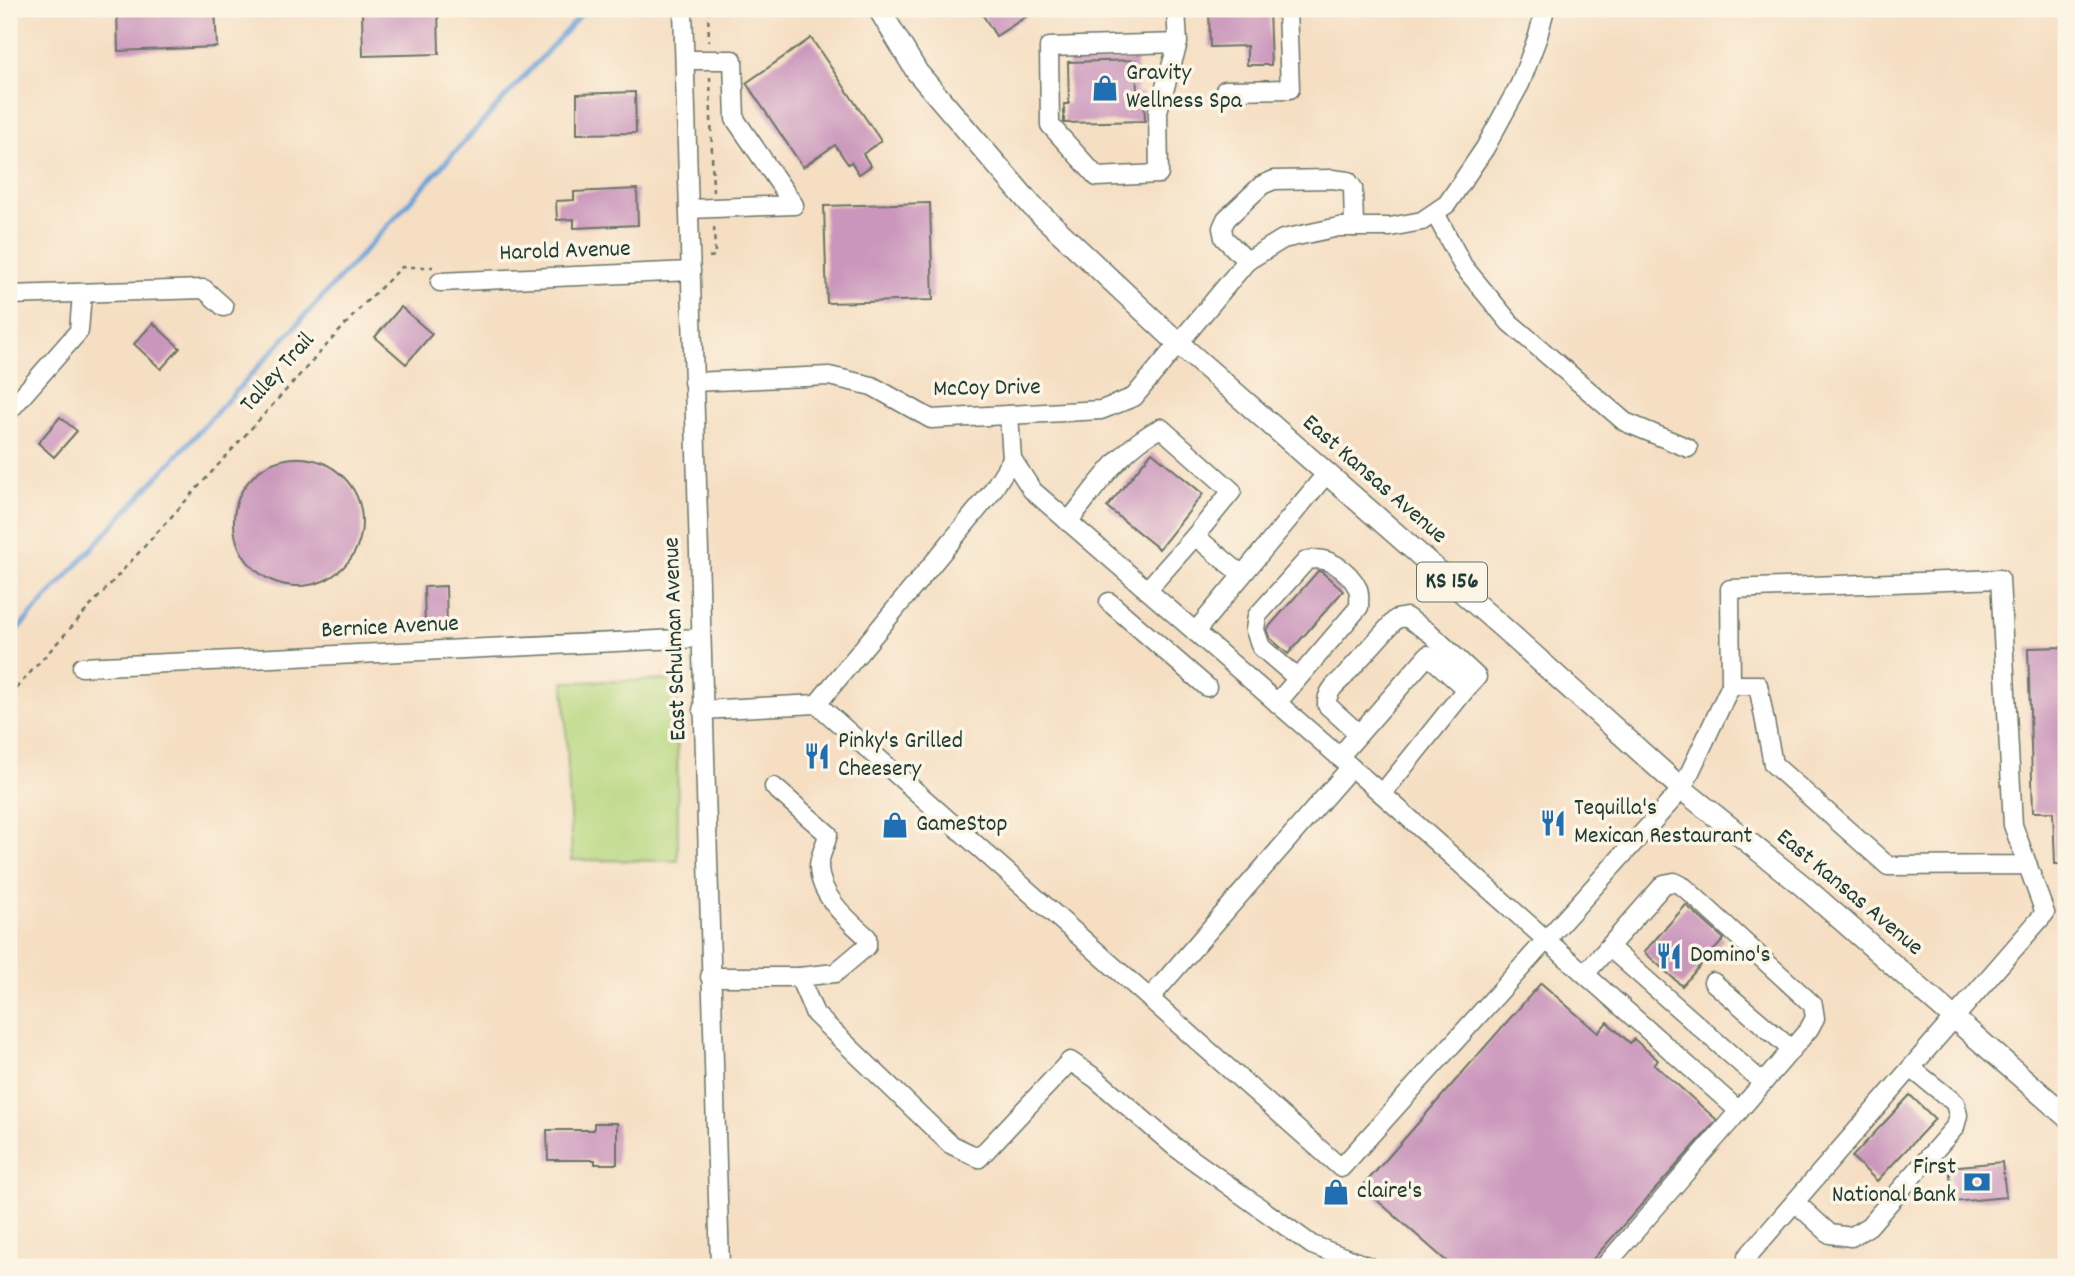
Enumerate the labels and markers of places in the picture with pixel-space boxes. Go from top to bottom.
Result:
place label: Gravity Wellness Spa [1126,57,1243,119]
shop icon: Gravity Wellness Spa [1090,73,1120,103]
place label: Pinky's Grilled Cheesery [838,725,963,787]
restaurant icon: Pinky's Grilled Cheesery [802,741,832,771]
place label: Tequilla's Mexican Restaurant [1574,792,1752,854]
place label: GameStop [916,808,1008,842]
restaurant icon: Tequilla's Mexican Restaurant [1538,808,1568,838]
shop icon: GameStop [880,810,910,840]
place label: Domino's [1690,939,1771,973]
restaurant icon: Domino's [1654,941,1684,971]
place label: First National Bank [1832,1151,1956,1213]
bank icon: First National Bank [1962,1167,1992,1197]
place label: claire's [1357,1175,1422,1209]
shop icon: claire's [1321,1177,1351,1207]

